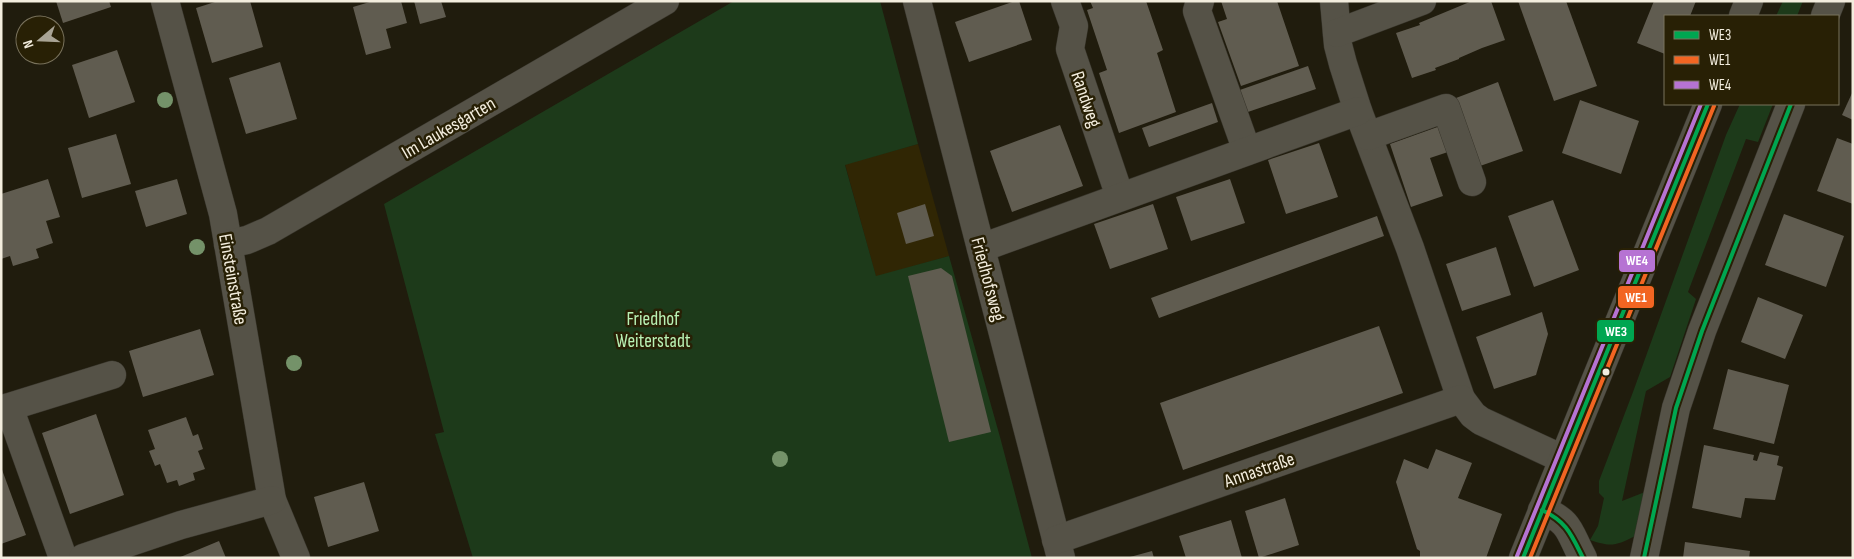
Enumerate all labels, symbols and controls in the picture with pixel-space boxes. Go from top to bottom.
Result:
north arrow [15,15,65,65]
legend [1664,15,1839,105]
text: WE3 [1709,26,1731,45]
text: N [19,38,37,50]
text: WE1 [1709,51,1731,70]
street label: Randweg [1065,68,1106,131]
text: WE4 [1709,76,1731,95]
street label: Im Laukesgarten [398,92,500,164]
street label: Einsteinstraße [213,232,252,327]
street label: Friedhofsweg [965,235,1010,324]
line badge: WE4 [1618,249,1656,273]
text: WE4 [1626,252,1649,269]
line badge: WE1 [1617,285,1655,309]
text: WE1 [1625,289,1647,306]
park label: Friedhof Weiterstadt [615,308,691,353]
line badge: WE3 [1596,319,1635,343]
text: WE3 [1605,323,1627,340]
unlabelled marker [1601,367,1611,377]
street label: Annastraße [1220,448,1298,493]

